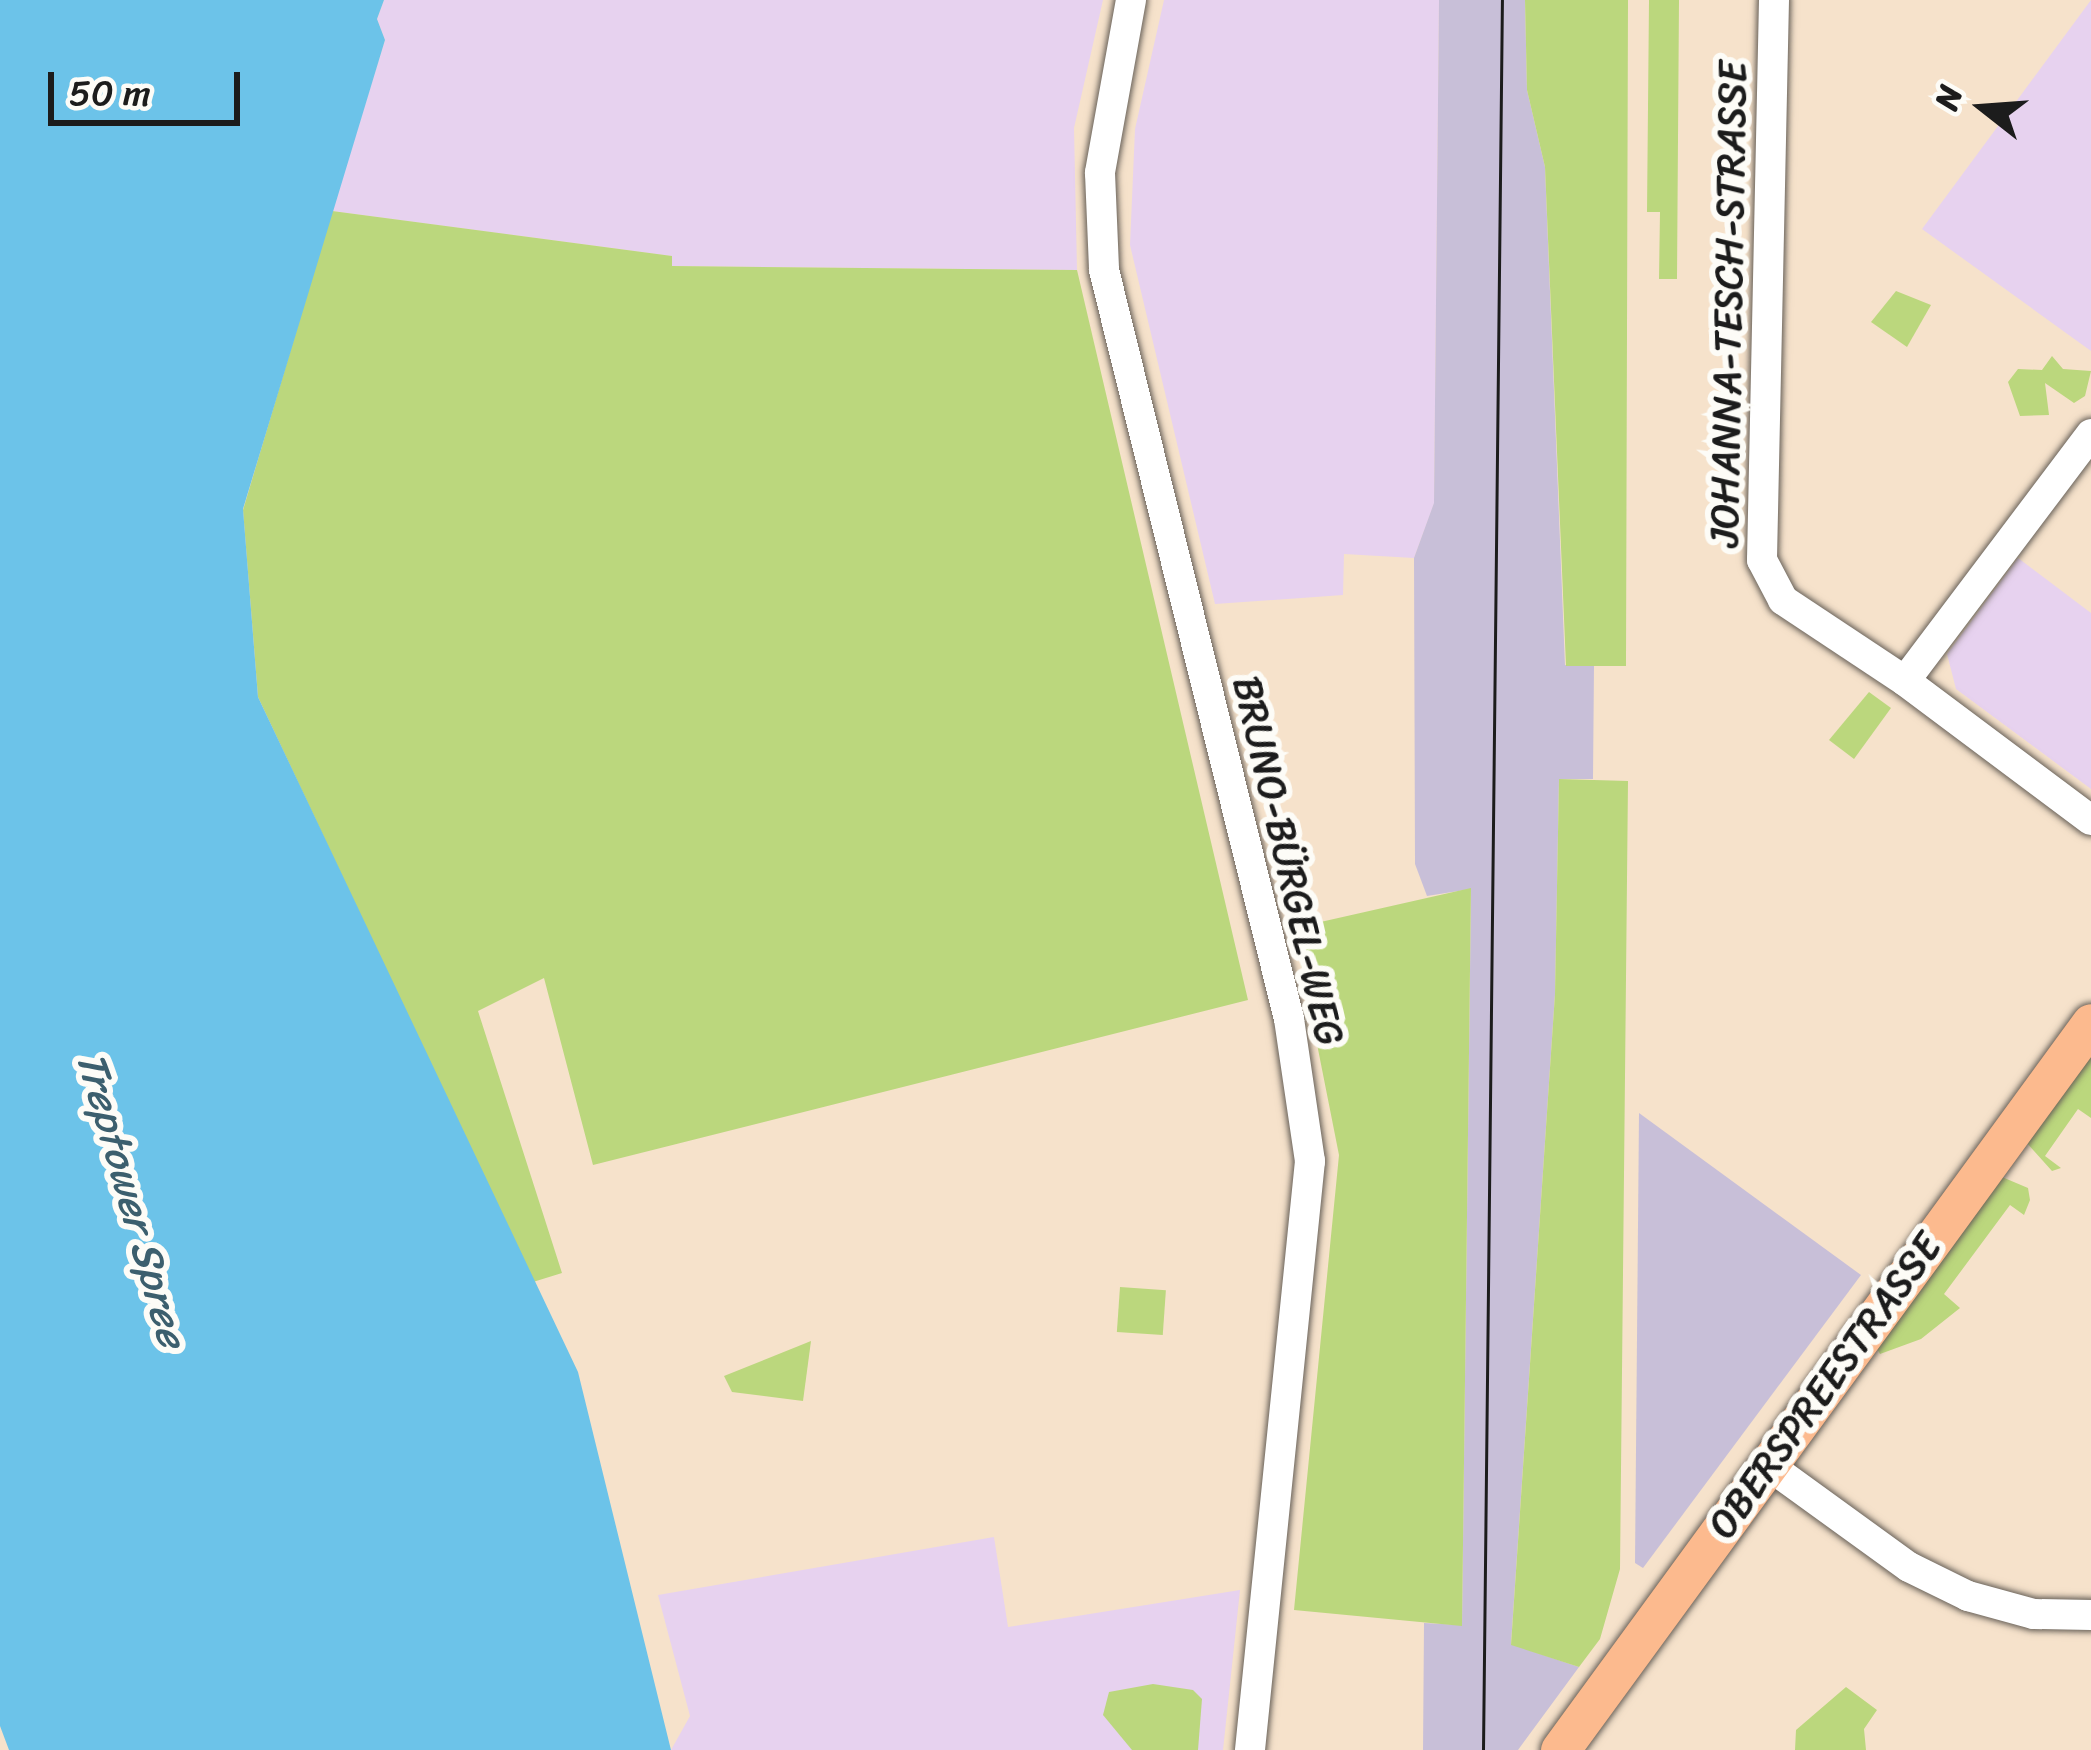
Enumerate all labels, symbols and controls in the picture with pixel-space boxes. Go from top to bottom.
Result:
scale bar [54,48,246,122]
north arrow [1923,48,2043,168]
street label: JOHANNA-TESCH-STRASSE [1701,60,1757,548]
text: 50 m [69,61,151,125]
text: N [1917,78,1980,117]
street label: BRUNO-BÜRGEL-WEG [1223,672,1353,1050]
water label: Treptower Spree [66,1045,198,1353]
street label: OBERSPREESTRASSE [1699,1225,1951,1547]

